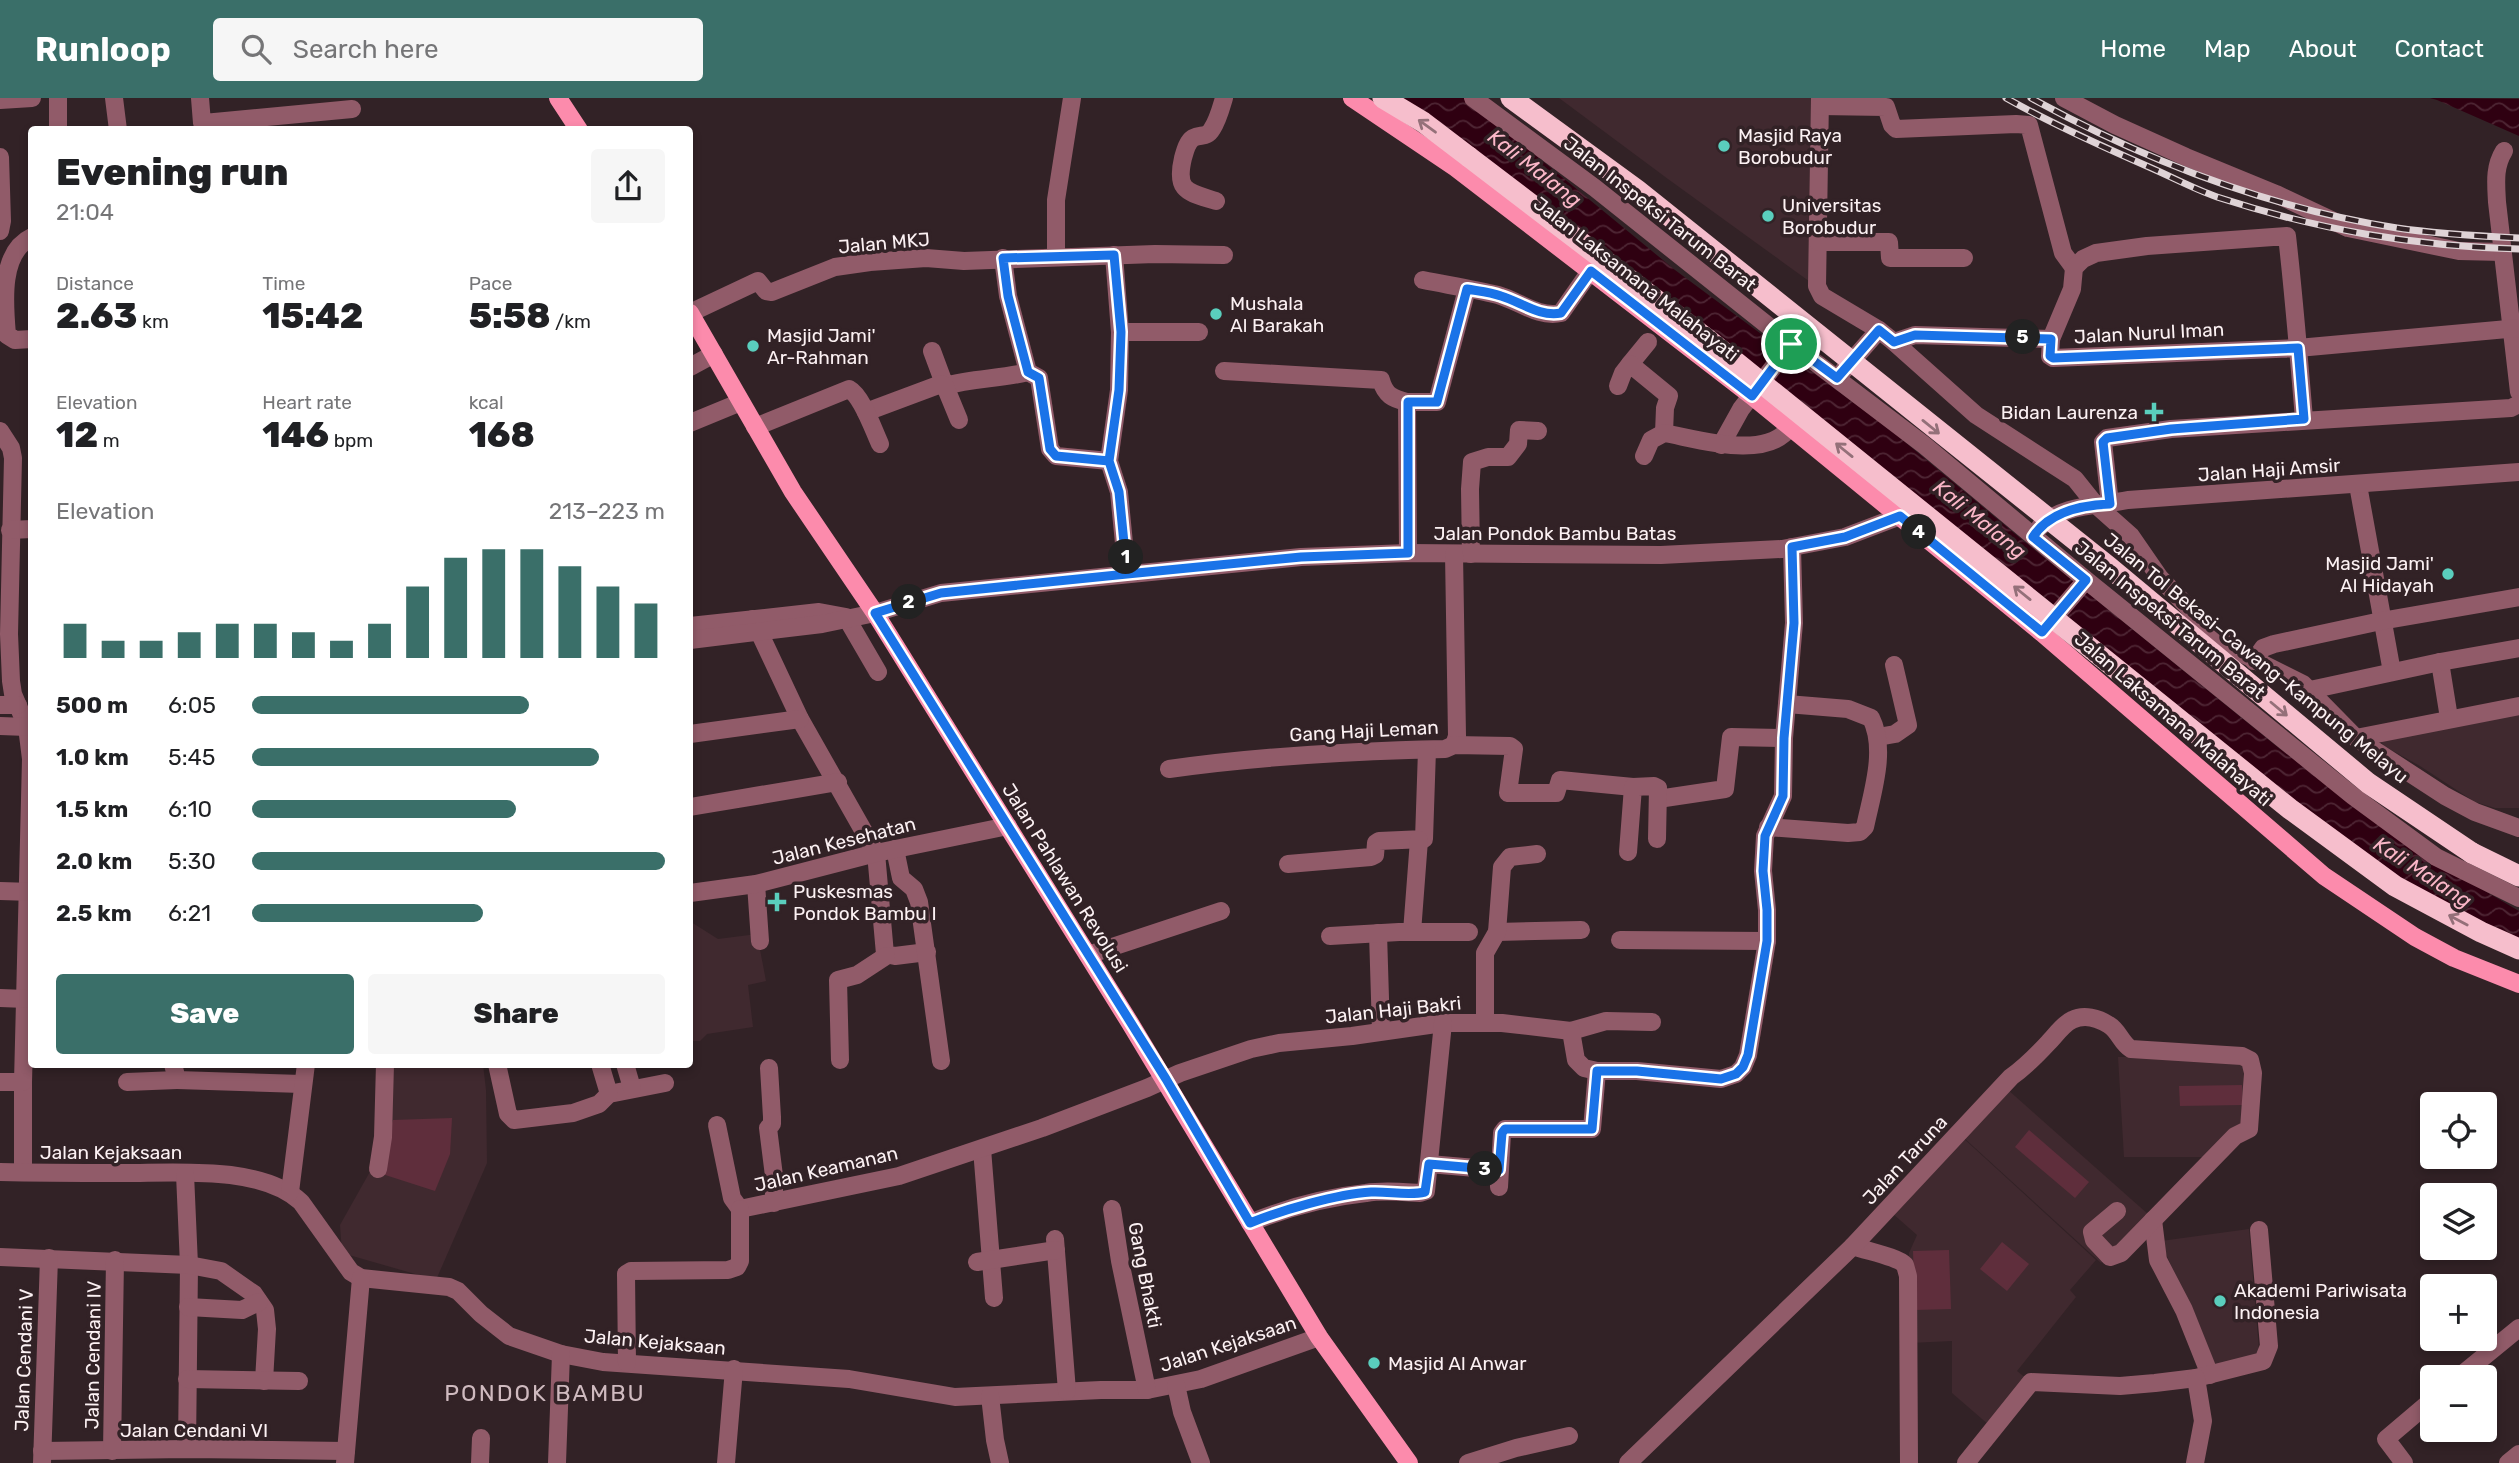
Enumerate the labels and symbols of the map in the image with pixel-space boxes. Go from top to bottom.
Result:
one-way arrow [1418,119,1437,133]
water label: Kali Malang [1483,124,1587,212]
place label: Masjid Raya Borobudur [1738,124,1842,169]
street label: Jalan Inspeksi Tarum Barat [1559,132,1761,297]
marker: Masjid Raya Borobudur [1716,138,1732,154]
street label: Jalan Laksamana Malahayati [1529,192,1743,366]
place label: Universitas Borobudur [1782,194,1881,239]
marker: Universitas Borobudur [1760,208,1776,224]
street label: Jalan MKJ [837,228,931,258]
place label: Mushala Al Barakah [1230,292,1324,337]
marker: Mushala Al Barakah [1208,306,1224,322]
pin [1761,314,1821,374]
street label: Jalan Nurul Iman [2073,318,2225,348]
pin: 5 [2006,320,2040,354]
place label: Masjid Jami' Ar-Rahman [767,324,876,369]
marker: Masjid Jami' Ar-Rahman [745,338,761,354]
place label: Bidan Laurenza [2001,401,2138,424]
marker: Bidan Laurenza [2144,402,2164,422]
one-way arrow [1922,419,1940,434]
one-way arrow [1836,442,1854,458]
street label: Jalan Haji Amsir [2197,453,2342,486]
water label: Kali Malang [1929,474,2031,564]
pin: 4 [1902,514,1937,550]
street label: Jalan Pondok Bambu Batas [1434,522,1676,545]
street label: Jalan Tol Bekasi–Cawang–Kampung Melayu [2099,528,2413,788]
street label: Jalan Inspeksi Tarum Barat [2070,536,2270,704]
pin: 1 [1108,540,1144,574]
place label: Masjid Jami' Al Hidayah [2325,552,2434,597]
marker: Masjid Jami' Al Hidayah [2440,566,2456,582]
pin: 2 [892,584,926,620]
one-way arrow [2013,585,2031,600]
street label: Jalan Laksamana Malahayati [2070,627,2276,811]
one-way arrow [2270,701,2288,717]
street label: Gang Haji Leman [1289,716,1439,746]
street label: Jalan Pahlawan Revolusi [997,779,1133,977]
street label: Jalan Kesehatan [770,812,918,870]
water label: Kali Malang [2369,831,2477,913]
place label: Puskesmas Pondok Bambu I [793,880,937,925]
marker: Puskesmas Pondok Bambu I [767,892,787,912]
one-way arrow [2448,912,2468,926]
street label: Jalan Haji Bakri [1324,991,1462,1029]
street label: Jalan Taruna [1858,1111,1952,1209]
street label: Jalan Kejaksaan [40,1141,182,1164]
street label: Jalan Keamanan [752,1141,900,1197]
pin: 3 [1468,1152,1502,1186]
street label: Gang Bhakti [1123,1220,1167,1330]
place label: Akademi Pariwisata Indonesia [2234,1279,2407,1324]
street label: Jalan Cendani IV [80,1280,106,1430]
street label: Jalan Cendani V [10,1288,38,1432]
marker: Akademi Pariwisata Indonesia [2212,1293,2228,1309]
street label: Jalan Kejaksaan [1157,1311,1299,1377]
street label: Jalan Kejaksaan [583,1324,727,1360]
place label: Masjid Al Anwar [1388,1352,1527,1375]
marker: Masjid Al Anwar [1366,1355,1382,1371]
district label: PONDOK BAMBU [444,1379,646,1407]
street label: Jalan Cendani VI [120,1419,268,1442]

